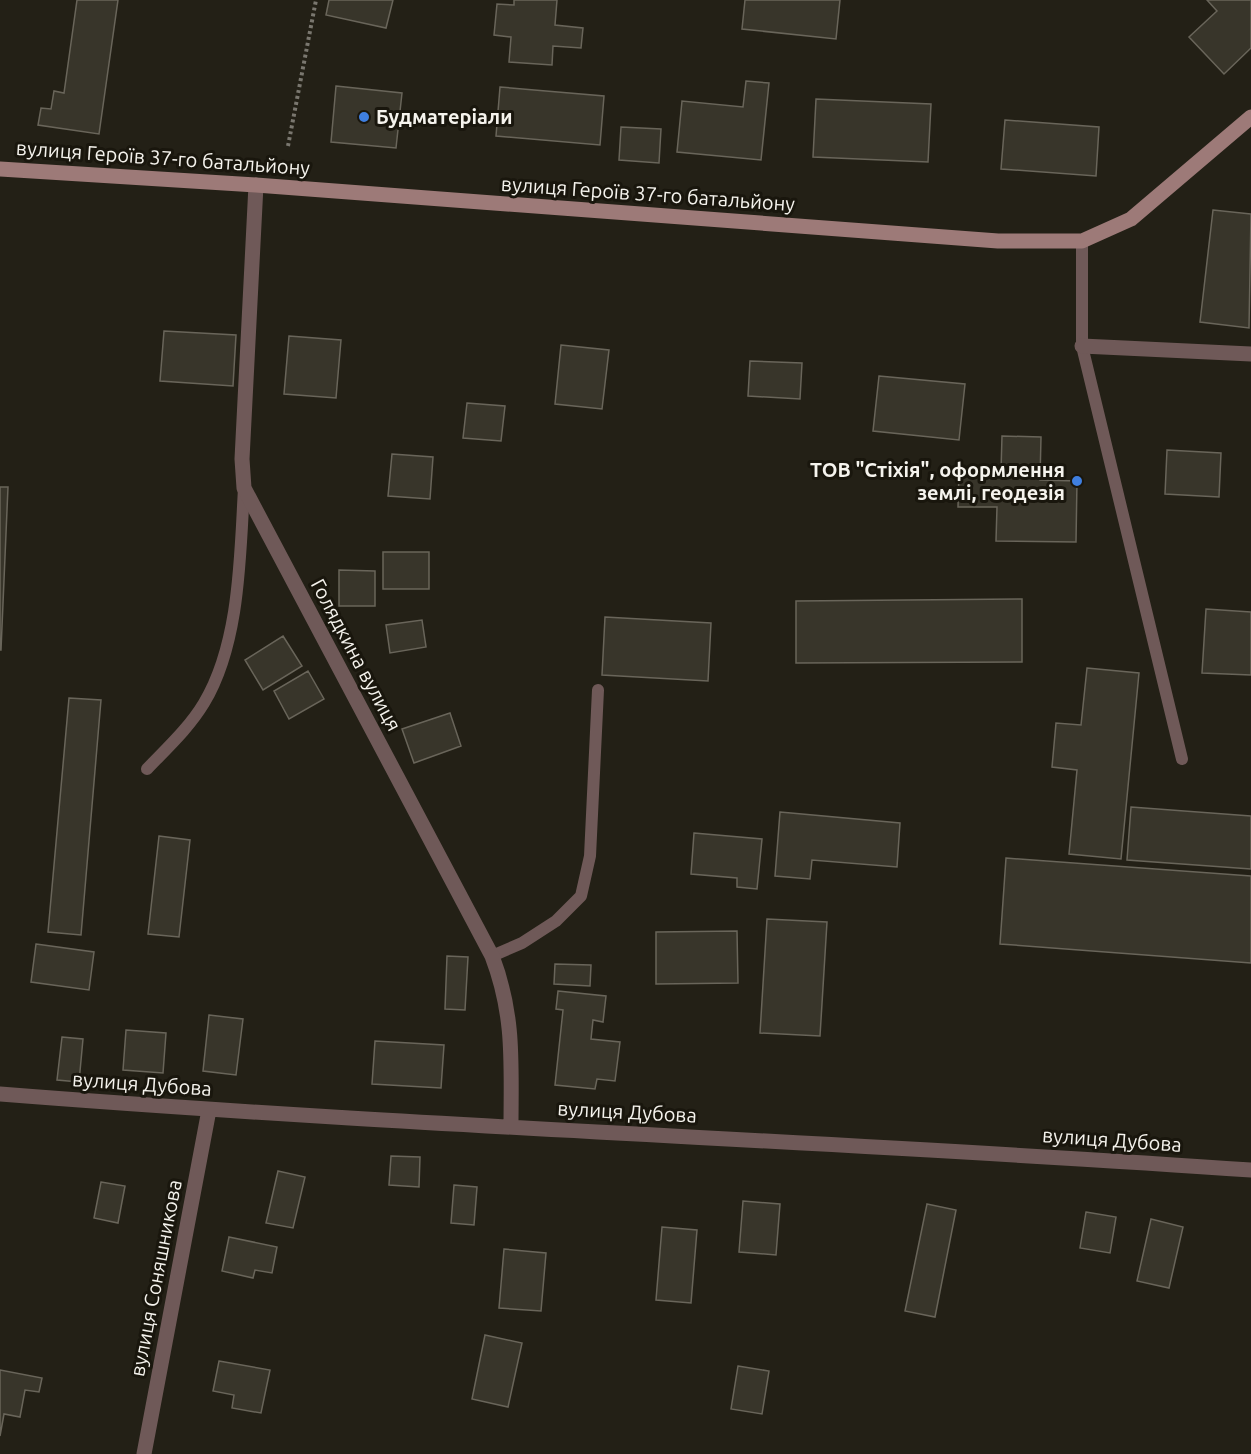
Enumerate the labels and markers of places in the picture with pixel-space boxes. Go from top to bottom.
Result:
place label: Будматеріали [376,105,512,128]
marker: Будматеріали [357,110,371,124]
place label: ТОВ "Стіхія", оформлення землі, геодезія [810,458,1065,504]
marker: ТОВ "Стіхія", оформлення землі, геодезія [1070,474,1084,488]

